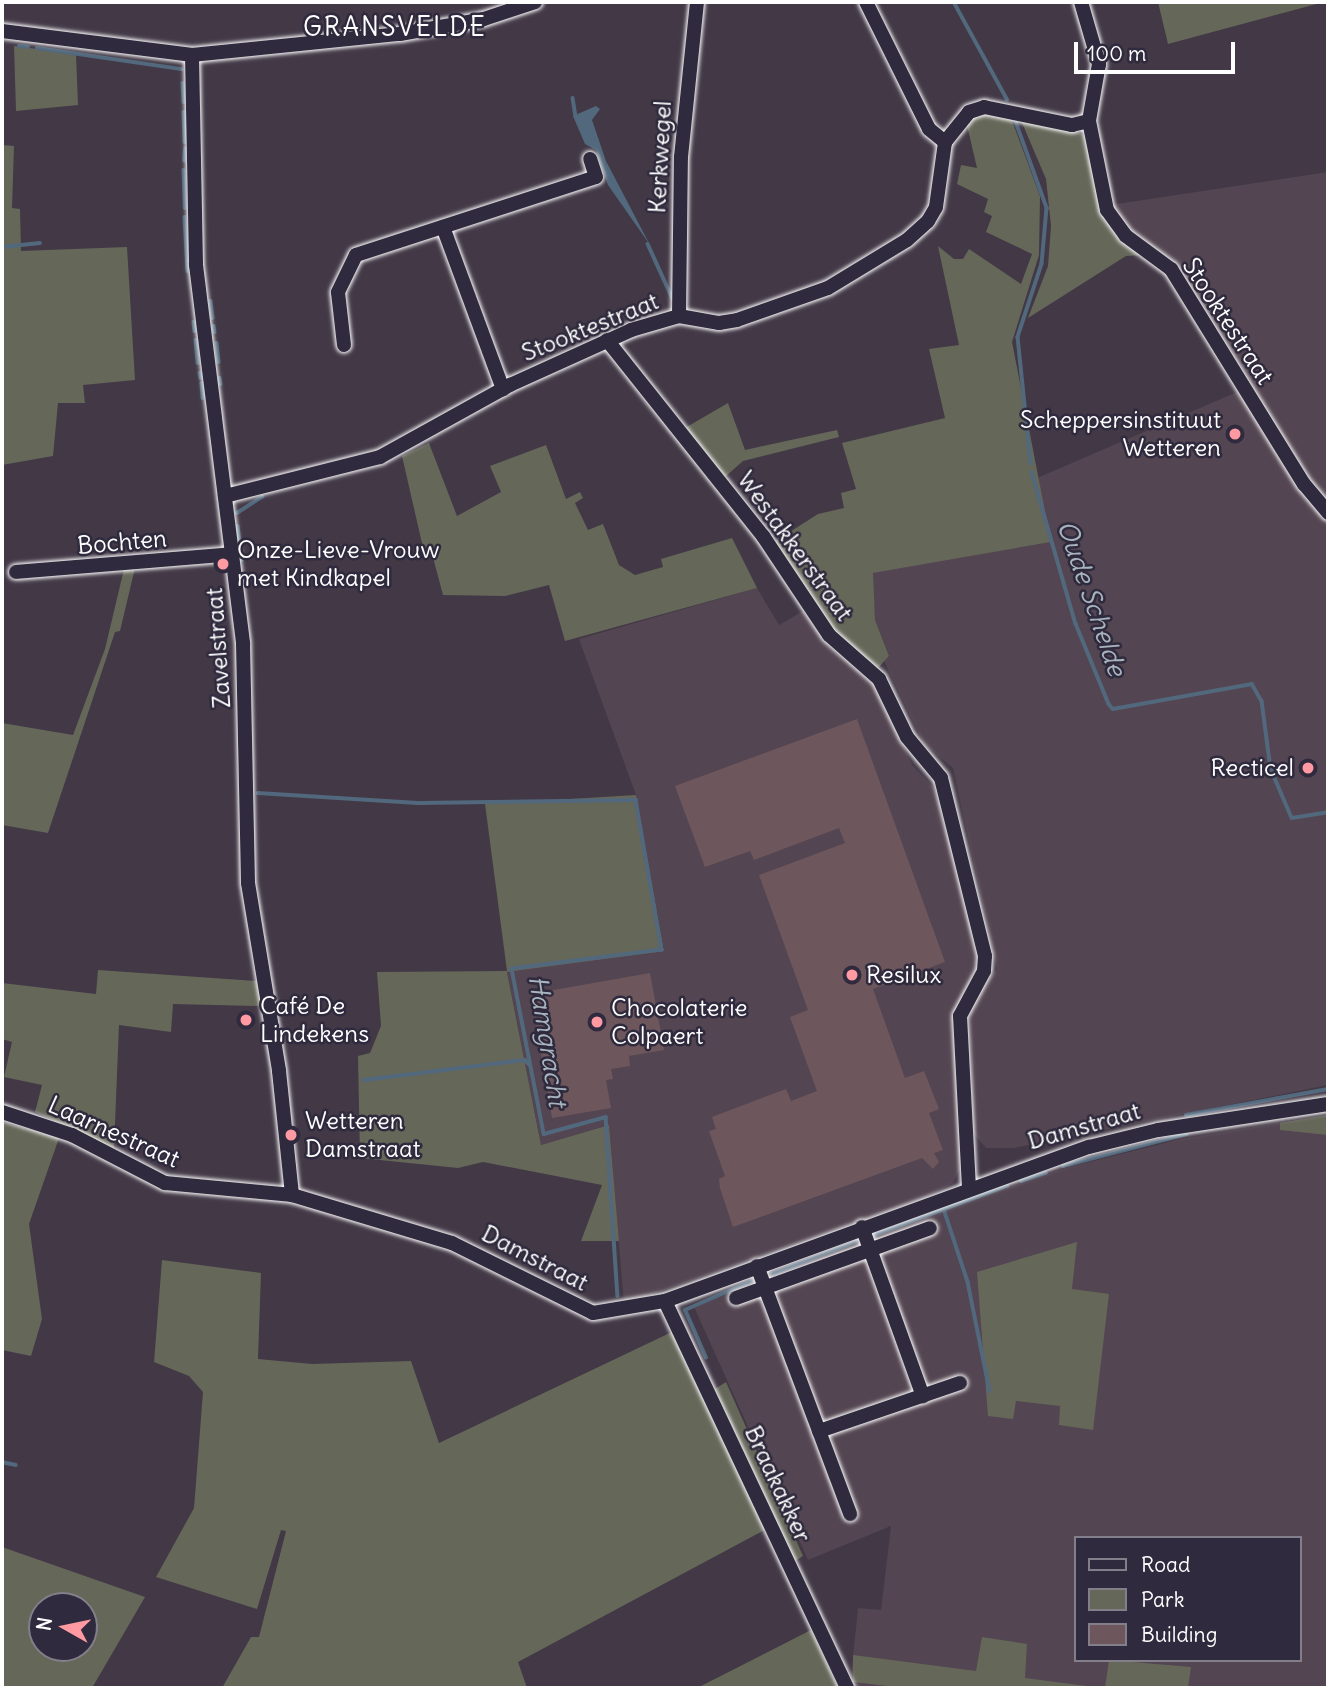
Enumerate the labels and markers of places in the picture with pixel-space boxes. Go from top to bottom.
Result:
place label: Scheppersinstituut Wetteren [1020,406,1221,462]
marker: Scheppersinstituut Wetteren [1227,426,1243,442]
place label: Onze-Lieve-Vrouw met Kindkapel [237,536,439,592]
marker: Onze-Lieve-Vrouw met Kindkapel [215,556,231,572]
place label: Recticel [1211,754,1294,782]
marker: Recticel [1300,760,1316,776]
place label: Resilux [866,961,941,989]
marker: Resilux [844,967,860,983]
place label: Café De Lindekens [260,992,369,1048]
place label: Chocolaterie Colpaert [611,994,748,1050]
marker: Café De Lindekens [238,1012,254,1028]
marker: Chocolaterie Colpaert [589,1014,605,1030]
place label: Wetteren Damstraat [305,1107,421,1163]
marker: Wetteren Damstraat [283,1127,299,1143]

